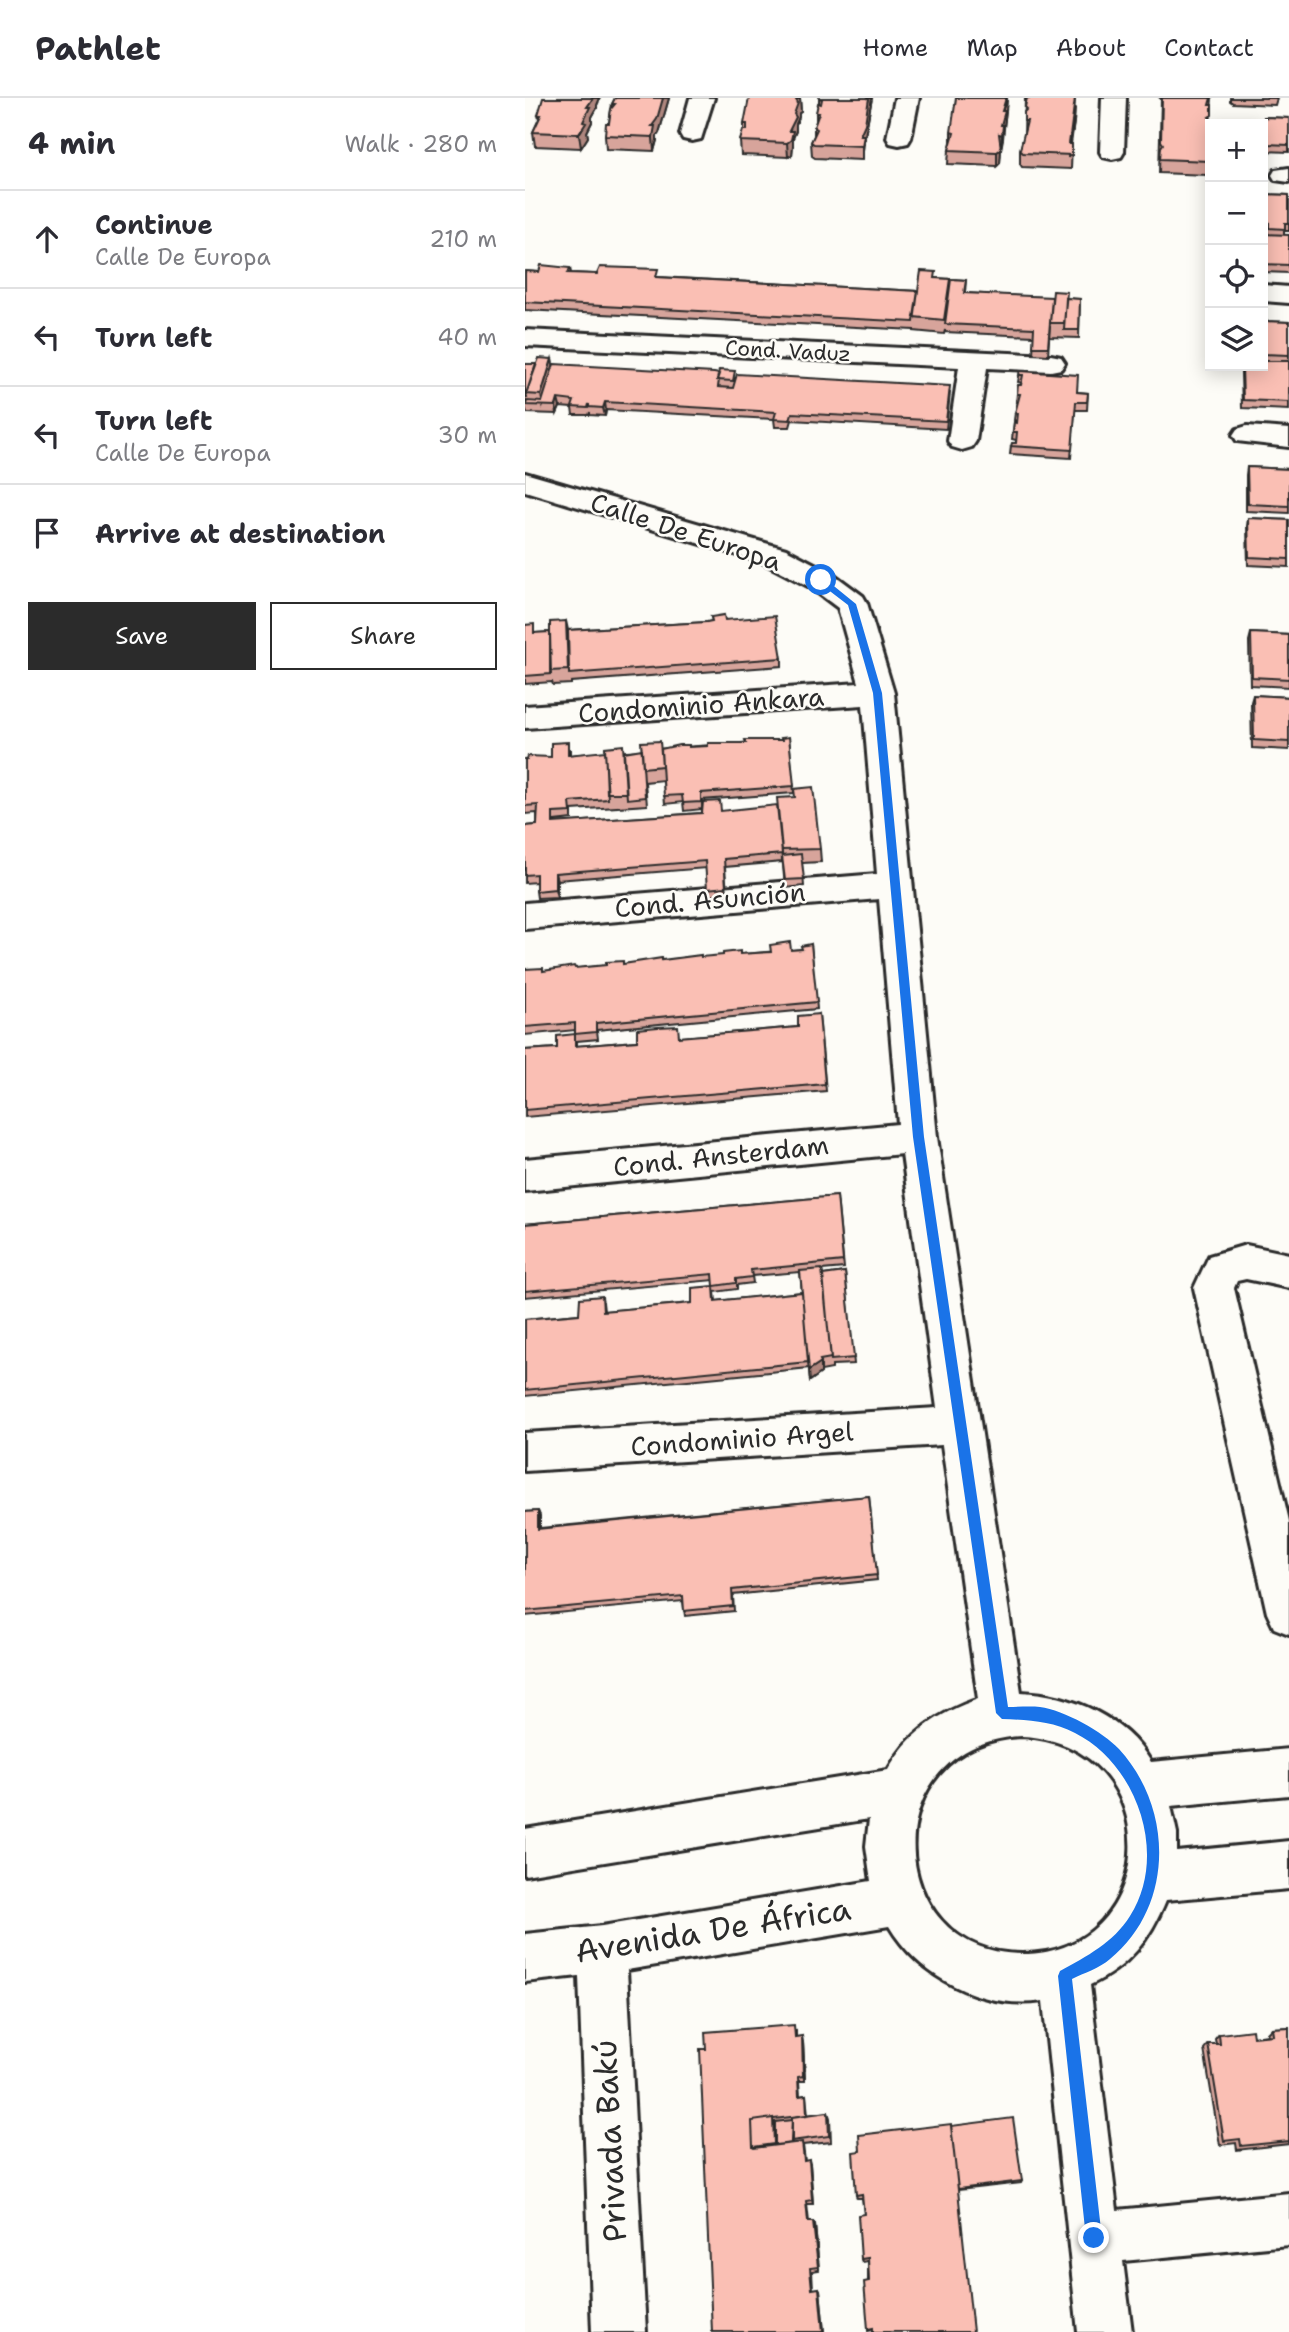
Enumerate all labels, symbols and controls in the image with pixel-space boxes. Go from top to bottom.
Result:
text: Pathlet [35,26,161,71]
text: Home [862,32,928,64]
text: Map [966,32,1018,64]
text: About [1056,32,1126,64]
text: Contact [1164,32,1254,64]
map controls [1205,119,1268,371]
button: + [1205,119,1268,182]
text: 4 min [28,123,115,164]
text: Walk · 280 m [344,129,497,159]
button: − [1205,182,1268,245]
text: Continue [95,207,213,242]
icon: ahead [28,220,66,258]
text: 210 m [429,224,497,254]
text: Calle De Europa [95,242,271,272]
button: locate [1205,245,1268,308]
button: layers [1205,308,1268,371]
icon: left [28,318,66,356]
text: Turn left [95,320,212,355]
text: 40 m [437,322,497,352]
street label: Cond. Vaduz [724,334,852,368]
text: Turn left [95,403,212,438]
icon: left [28,416,66,454]
text: 30 m [438,420,497,450]
text: Calle De Europa [95,438,271,468]
street label: Calle De Europa [586,484,786,579]
icon: arrive [28,514,66,552]
text: Arrive at destination [95,516,385,551]
route start [805,564,836,595]
button: Save [28,602,256,670]
button: Share [270,602,497,670]
street label: Condominio Ankara [577,678,825,731]
street label: Cond. Asunción [613,874,807,925]
street label: Cond. Ansterdam [611,1127,830,1184]
street label: Condominio Argel [629,1413,855,1464]
street label: Avenida De África [572,1886,854,1973]
street label: Privada Bakú [583,2039,636,2243]
route end [1078,2222,1109,2253]

